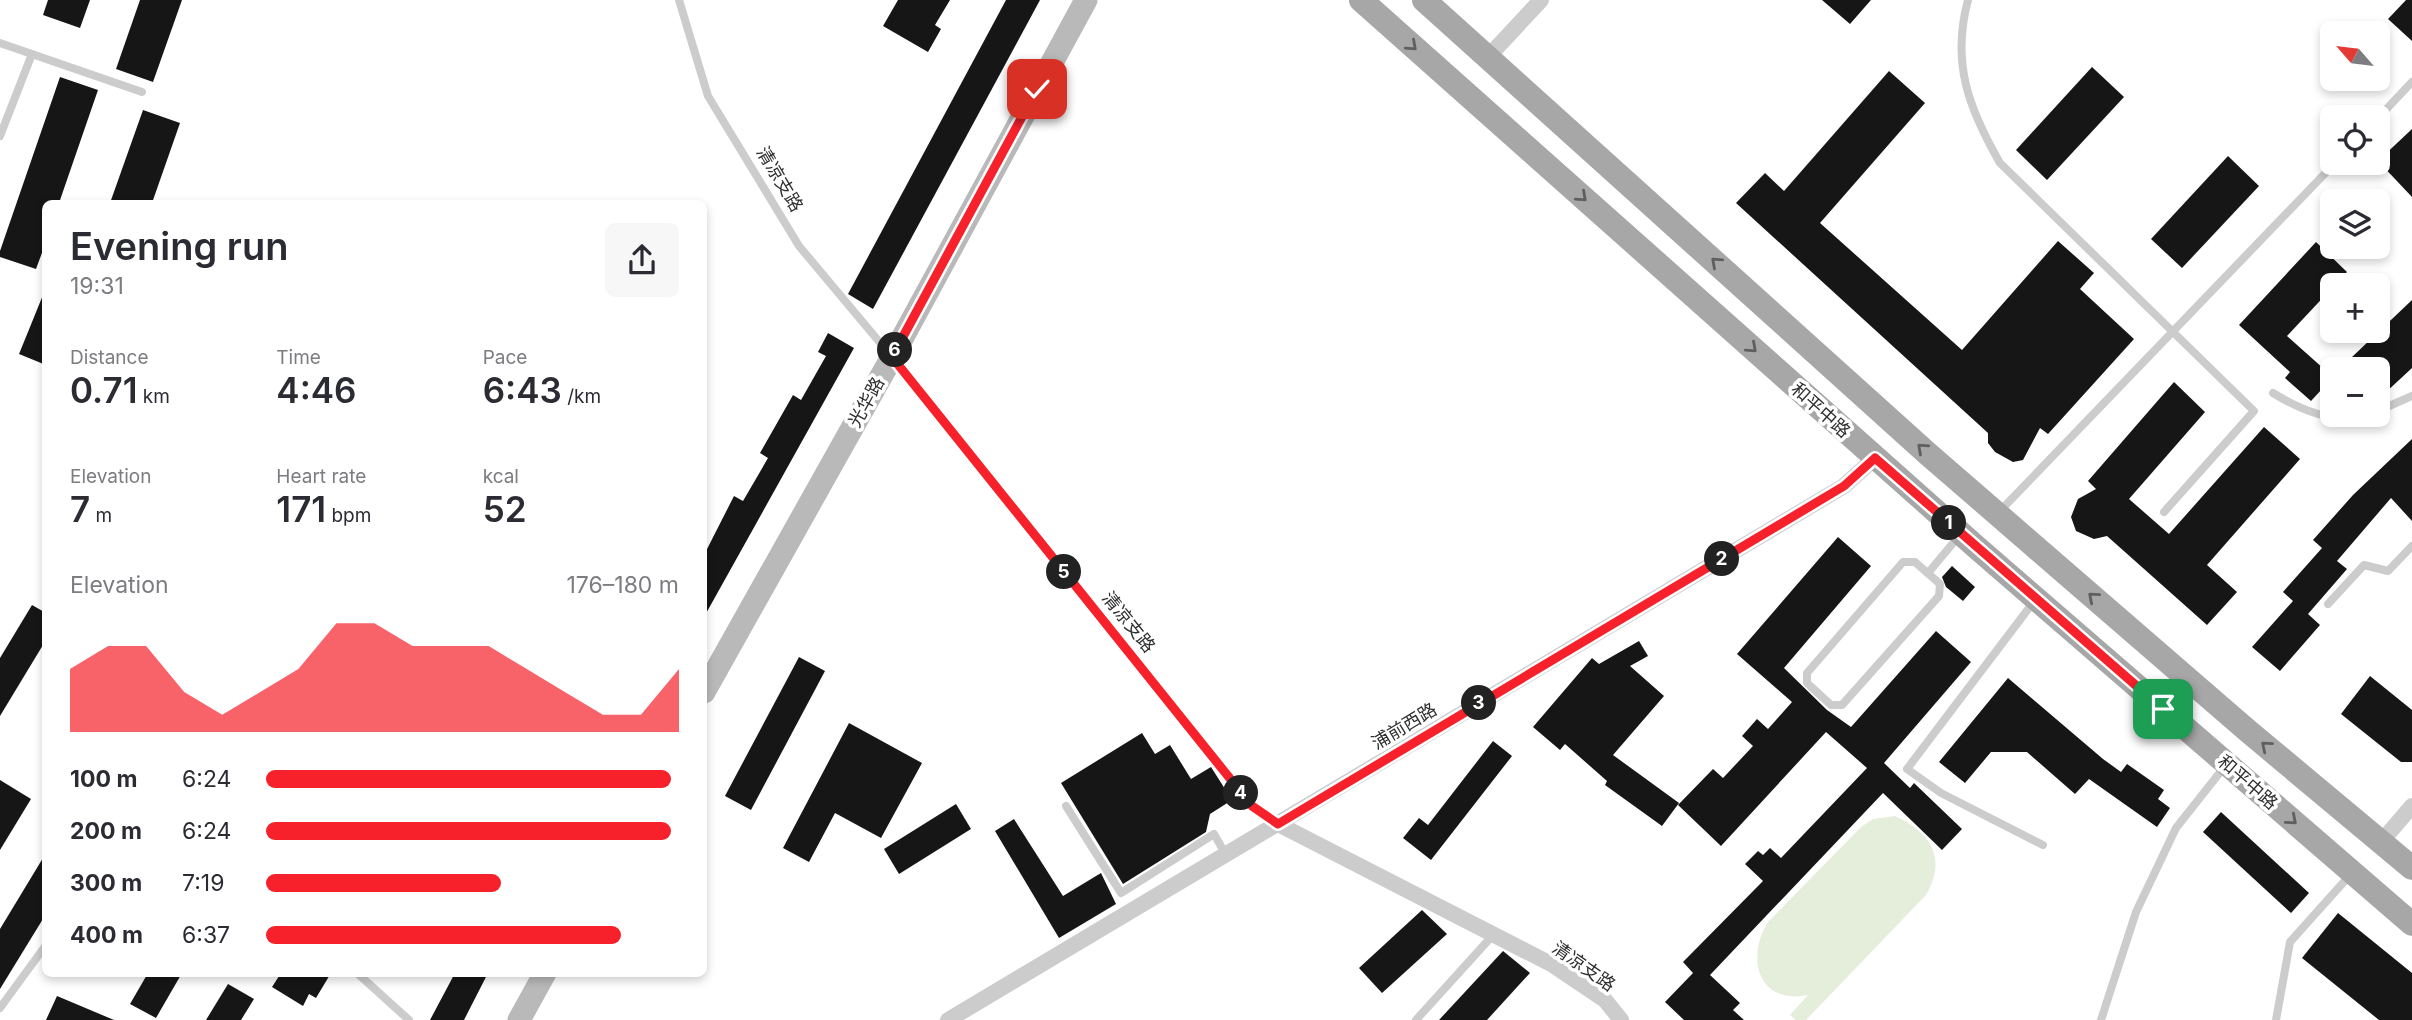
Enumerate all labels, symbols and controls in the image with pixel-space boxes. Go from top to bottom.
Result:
north arrow [2320,21,2390,91]
map controls [2320,21,2390,427]
one-way arrow [1404,37,1417,50]
pin [1007,59,1067,119]
icon: check [1018,70,1056,108]
button: locate [2320,105,2390,175]
street label: 清凉支路 [752,143,808,215]
one-way arrow [1574,189,1587,201]
button: layers [2320,189,2390,259]
text: Evening run [70,223,288,269]
button: share [605,223,679,297]
one-way arrow [1711,258,1724,271]
text: 19:31 [70,272,124,300]
button: + [2320,273,2390,343]
pin: 6 [878,332,912,368]
text: 6 [888,338,901,361]
one-way arrow [1744,340,1757,352]
text: Distance [70,346,148,369]
text: Time [276,346,321,369]
text: Pace [483,346,527,369]
button: − [2320,357,2390,427]
text: 0.71 [70,369,138,411]
text: 4:46 [276,369,357,411]
text: 6:43 [483,369,562,411]
street label: 光华路 [844,373,888,431]
street label: 和平中路 [1787,378,1855,442]
text: km [138,385,170,408]
text: /km [562,385,601,408]
one-way arrow [1917,444,1930,456]
text: Elevation [70,465,151,488]
text: Heart rate [276,465,366,488]
text: kcal [483,465,519,488]
text: 7 [70,488,90,530]
text: 171 [276,488,326,530]
text: 52 [483,488,526,530]
text: m [90,504,112,527]
text: bpm [326,504,371,527]
pin: 1 [1932,505,1966,540]
text: 1 [1944,511,1953,534]
pin: 2 [1704,542,1740,576]
text: 2 [1716,547,1727,570]
pin: 5 [1046,554,1082,590]
text: 5 [1057,560,1070,583]
text: Elevation [70,571,169,599]
text: 176–180 m [567,571,679,599]
street label: 清凉支路 [1098,587,1160,657]
one-way arrow [2089,593,2102,605]
pin [2133,679,2193,739]
pin: 3 [1462,686,1496,720]
icon: arrive [2144,690,2182,728]
text: 3 [1472,691,1485,714]
street label: 浦前西路 [1368,698,1440,754]
one-way arrow [2261,741,2273,754]
street label: 和平中路 [2214,750,2282,814]
text: 100 m [70,765,137,793]
text: 6:24 [182,765,231,793]
pin: 4 [1224,776,1258,810]
text: 4 [1234,781,1247,804]
one-way arrow [2284,812,2297,824]
text: 200 m [70,817,142,845]
text: 6:24 [182,817,231,845]
text: 300 m [70,869,142,897]
text: 7:19 [182,869,225,897]
text: 400 m [70,921,143,949]
text: 6:37 [182,921,230,949]
street label: 清凉支路 [1548,937,1620,995]

